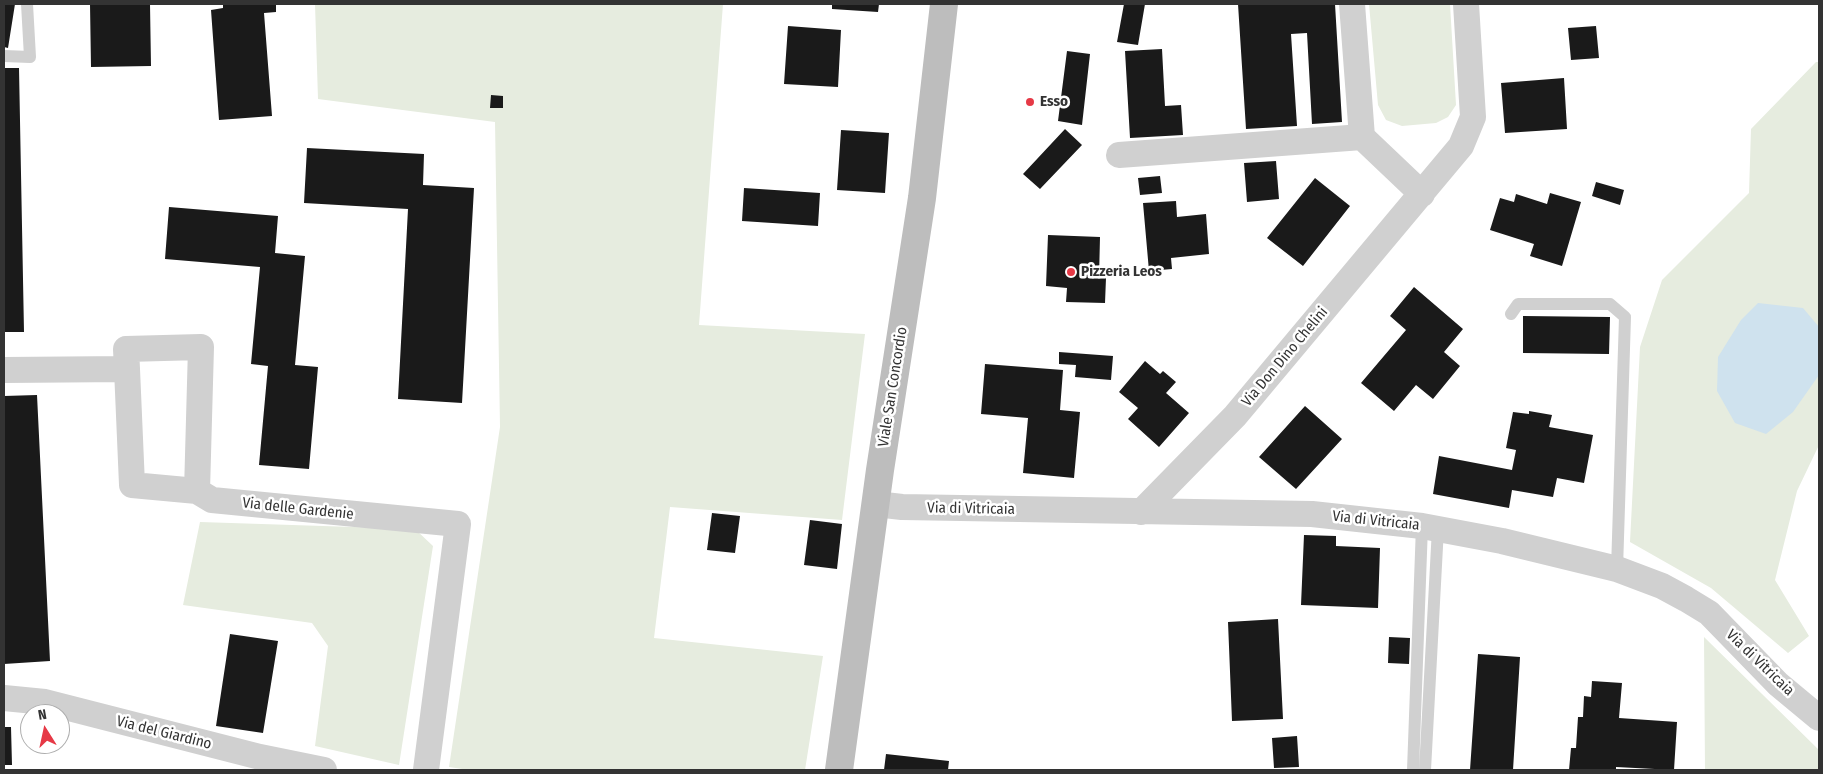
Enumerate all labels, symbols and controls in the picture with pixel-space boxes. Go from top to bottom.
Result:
place label: Esso [1040,93,1068,111]
marker: Esso [1024,96,1036,108]
place label: Pizzeria Leos [1081,263,1162,281]
marker: Pizzeria Leos [1065,266,1077,278]
street label: Via Don Dino Chelini [1238,304,1332,410]
street label: Viale San Concordio [875,326,911,448]
street label: Via delle Gardenie [241,494,355,524]
street label: Via di Vitricaia [927,499,1015,519]
street label: Via di Vitricaia [1331,507,1421,535]
street label: Via di Vitricaia [1722,626,1798,700]
north arrow [20,704,70,754]
text: N [37,706,48,724]
street label: Via del Giardino [115,712,213,754]

